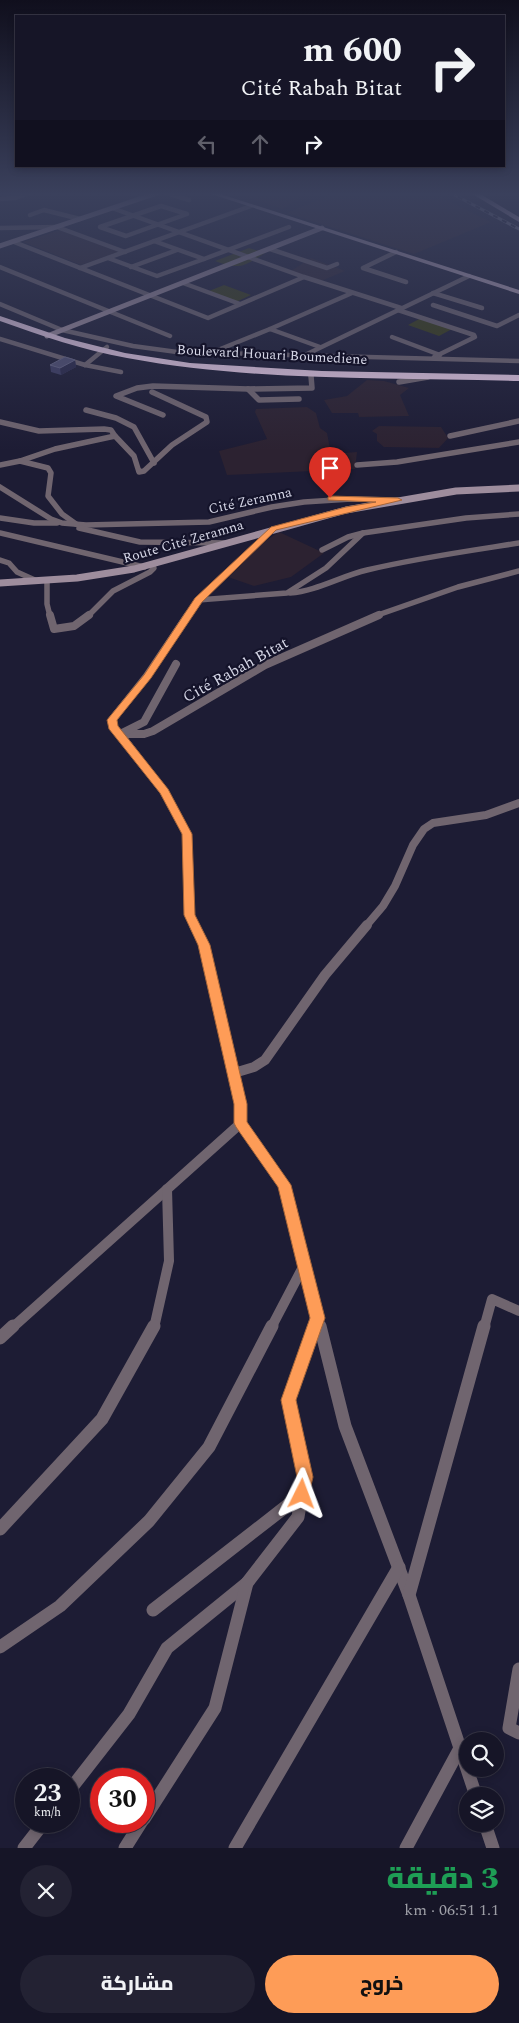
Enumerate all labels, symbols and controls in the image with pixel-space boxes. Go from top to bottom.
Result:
text: 600 m [303,24,402,77]
icon: right [420,35,485,100]
text: Cité Rabah Bitat [241,72,402,105]
icon: left [193,130,221,158]
icon: ahead [246,130,274,158]
icon: right [299,130,327,158]
street label: Boulevard Houari Boumediene [176,339,368,370]
pin [309,447,351,498]
icon: arrive [316,454,344,482]
street label: Cité Zeramna [206,481,294,520]
street label: Route Cité Zeramna [120,514,246,569]
street label: Cité Rabah Bitat [178,631,293,709]
position arrow [275,1467,327,1519]
map controls [459,1732,504,1832]
button: search [459,1732,504,1777]
speed limit sign: 30 [90,1768,155,1833]
text: 23 [33,1775,62,1813]
button: layers [459,1787,504,1832]
text: km/h [34,1803,61,1822]
text: 3 دقيقة [386,1856,499,1902]
button: close [20,1865,72,1917]
text: 1.1 km · 06:51 [404,1898,499,1922]
button: مشاركة [20,1955,255,2013]
button: خروج [265,1955,499,2013]

